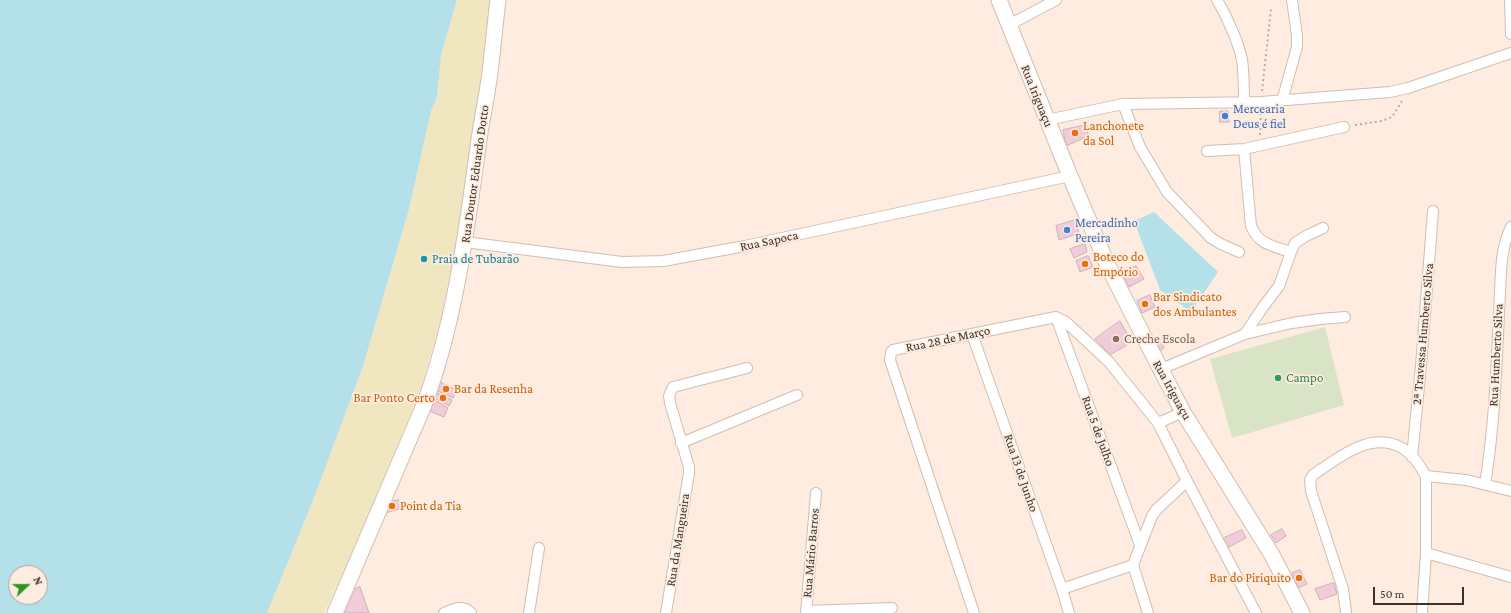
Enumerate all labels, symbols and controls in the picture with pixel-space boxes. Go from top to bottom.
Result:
street label: Rua Iriguaçu [1017,63,1057,129]
place label: Mercearia Deus é fiel [1233,101,1286,132]
street label: Rua Doutor Eduardo Dotto [458,104,492,244]
marker: Mercearia Deus é fiel [1220,111,1230,121]
place label: Lanchonete da Sol [1083,118,1144,149]
marker: Lanchonete da Sol [1070,128,1080,138]
place label: Mercadinho Pereira [1075,215,1138,246]
marker: Mercadinho Pereira [1062,225,1072,235]
street label: Rua Sapoca [738,227,800,255]
place label: Boteco do Empório [1093,249,1144,280]
place label: Praia de Tubarão [432,251,519,267]
marker: Praia de Tubarão [419,254,429,264]
marker: Boteco do Empório [1080,259,1090,269]
street label: 2ª Travessa Humberto Silva [1409,263,1437,405]
place label: Bar Sindicato dos Ambulantes [1153,289,1237,320]
marker: Bar Sindicato dos Ambulantes [1140,299,1150,309]
street label: Rua Humberto Silva [1486,303,1506,407]
street label: Rua 28 de Março [904,322,992,356]
place label: Creche Escola [1124,331,1196,347]
marker: Creche Escola [1111,334,1121,344]
street label: Rua Iriguaçu [1149,357,1195,423]
place label: Campo [1286,370,1323,386]
marker: Campo [1273,373,1283,383]
place label: Bar da Resenha [454,381,533,397]
marker: Bar da Resenha [441,384,451,394]
place label: Bar Ponto Certo [353,390,435,406]
marker: Bar Ponto Certo [438,393,448,403]
street label: Rua 5 de Julho [1078,394,1118,468]
street label: Rua 13 de Junho [1000,432,1042,514]
street label: Rua da Mangueira [663,492,693,588]
place label: Point da Tia [400,498,462,514]
marker: Point da Tia [387,501,397,511]
street label: Rua Mário Barros [799,508,823,598]
north arrow [8,565,48,605]
place label: Bar do Piriquito [1210,570,1291,586]
marker: Bar do Piriquito [1294,573,1304,583]
text: N [31,575,45,587]
scale bar [1375,579,1466,605]
text: 50 m [1380,587,1404,601]

